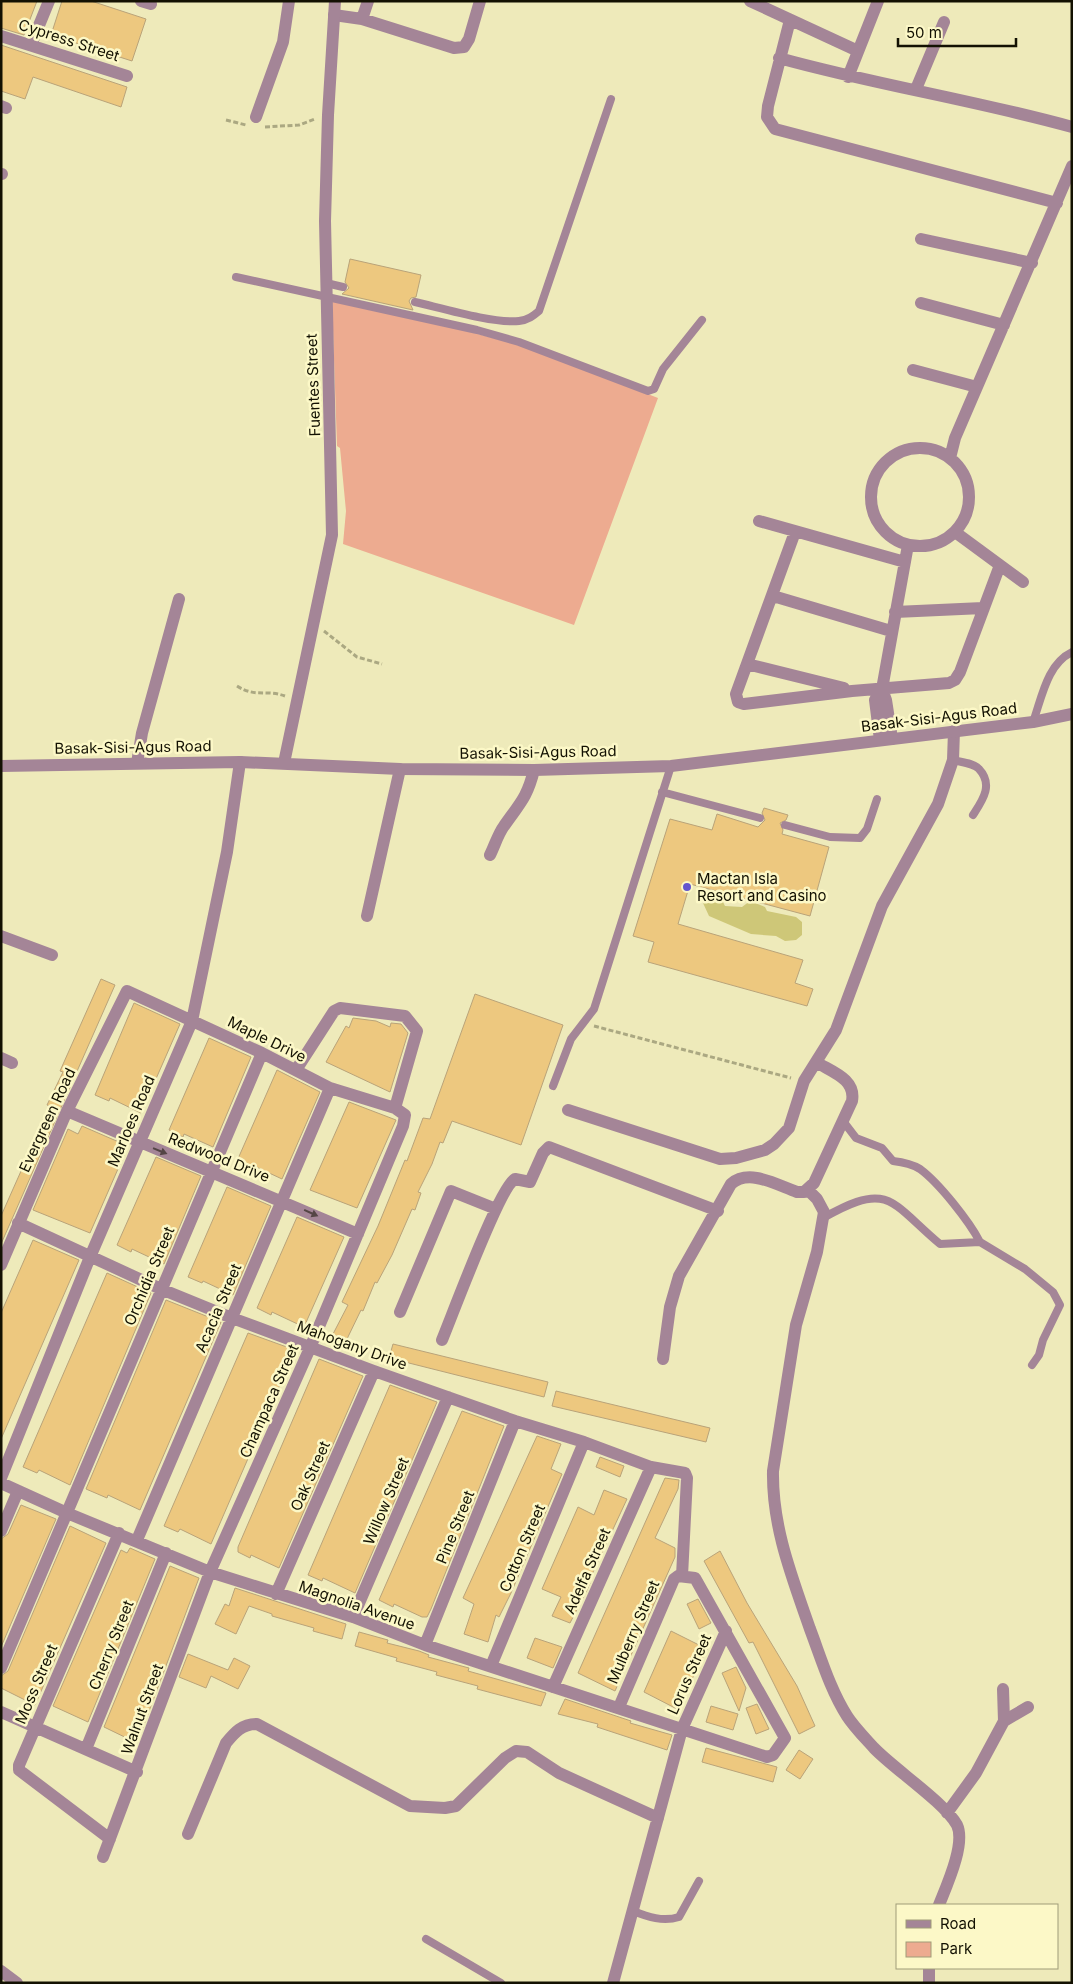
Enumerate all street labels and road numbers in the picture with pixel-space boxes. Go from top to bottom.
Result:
street label: Cypress Street [16,15,122,65]
street label: Fuentes Street [302,333,324,437]
street label: Basak-Sisi-Agus Road [860,698,1018,736]
street label: Basak-Sisi-Agus Road [54,736,212,758]
street label: Basak-Sisi-Agus Road [459,741,617,763]
street label: Maple Drive [225,1012,309,1066]
street label: Evergreen Road [15,1065,79,1175]
street label: Marloes Road [103,1072,159,1170]
street label: Redwood Drive [165,1128,273,1186]
street label: Orchidia Street [120,1224,178,1328]
street label: Acacia Street [191,1261,245,1355]
street label: Mahogany Drive [294,1316,410,1374]
street label: Champaca Street [235,1341,303,1461]
street label: Oak Street [286,1438,334,1514]
street label: Willow Street [359,1454,413,1548]
street label: Pine Street [432,1487,478,1566]
street label: Cotton Street [495,1501,549,1595]
street label: Adelfa Street [560,1525,614,1617]
street label: Magnolia Avenue [296,1576,418,1634]
street label: Mulberry Street [603,1577,663,1687]
street label: Cherry Street [84,1597,138,1693]
street label: Lorus Street [663,1631,715,1717]
street label: Moss Street [11,1641,61,1727]
street label: Walnut Street [117,1661,167,1757]

